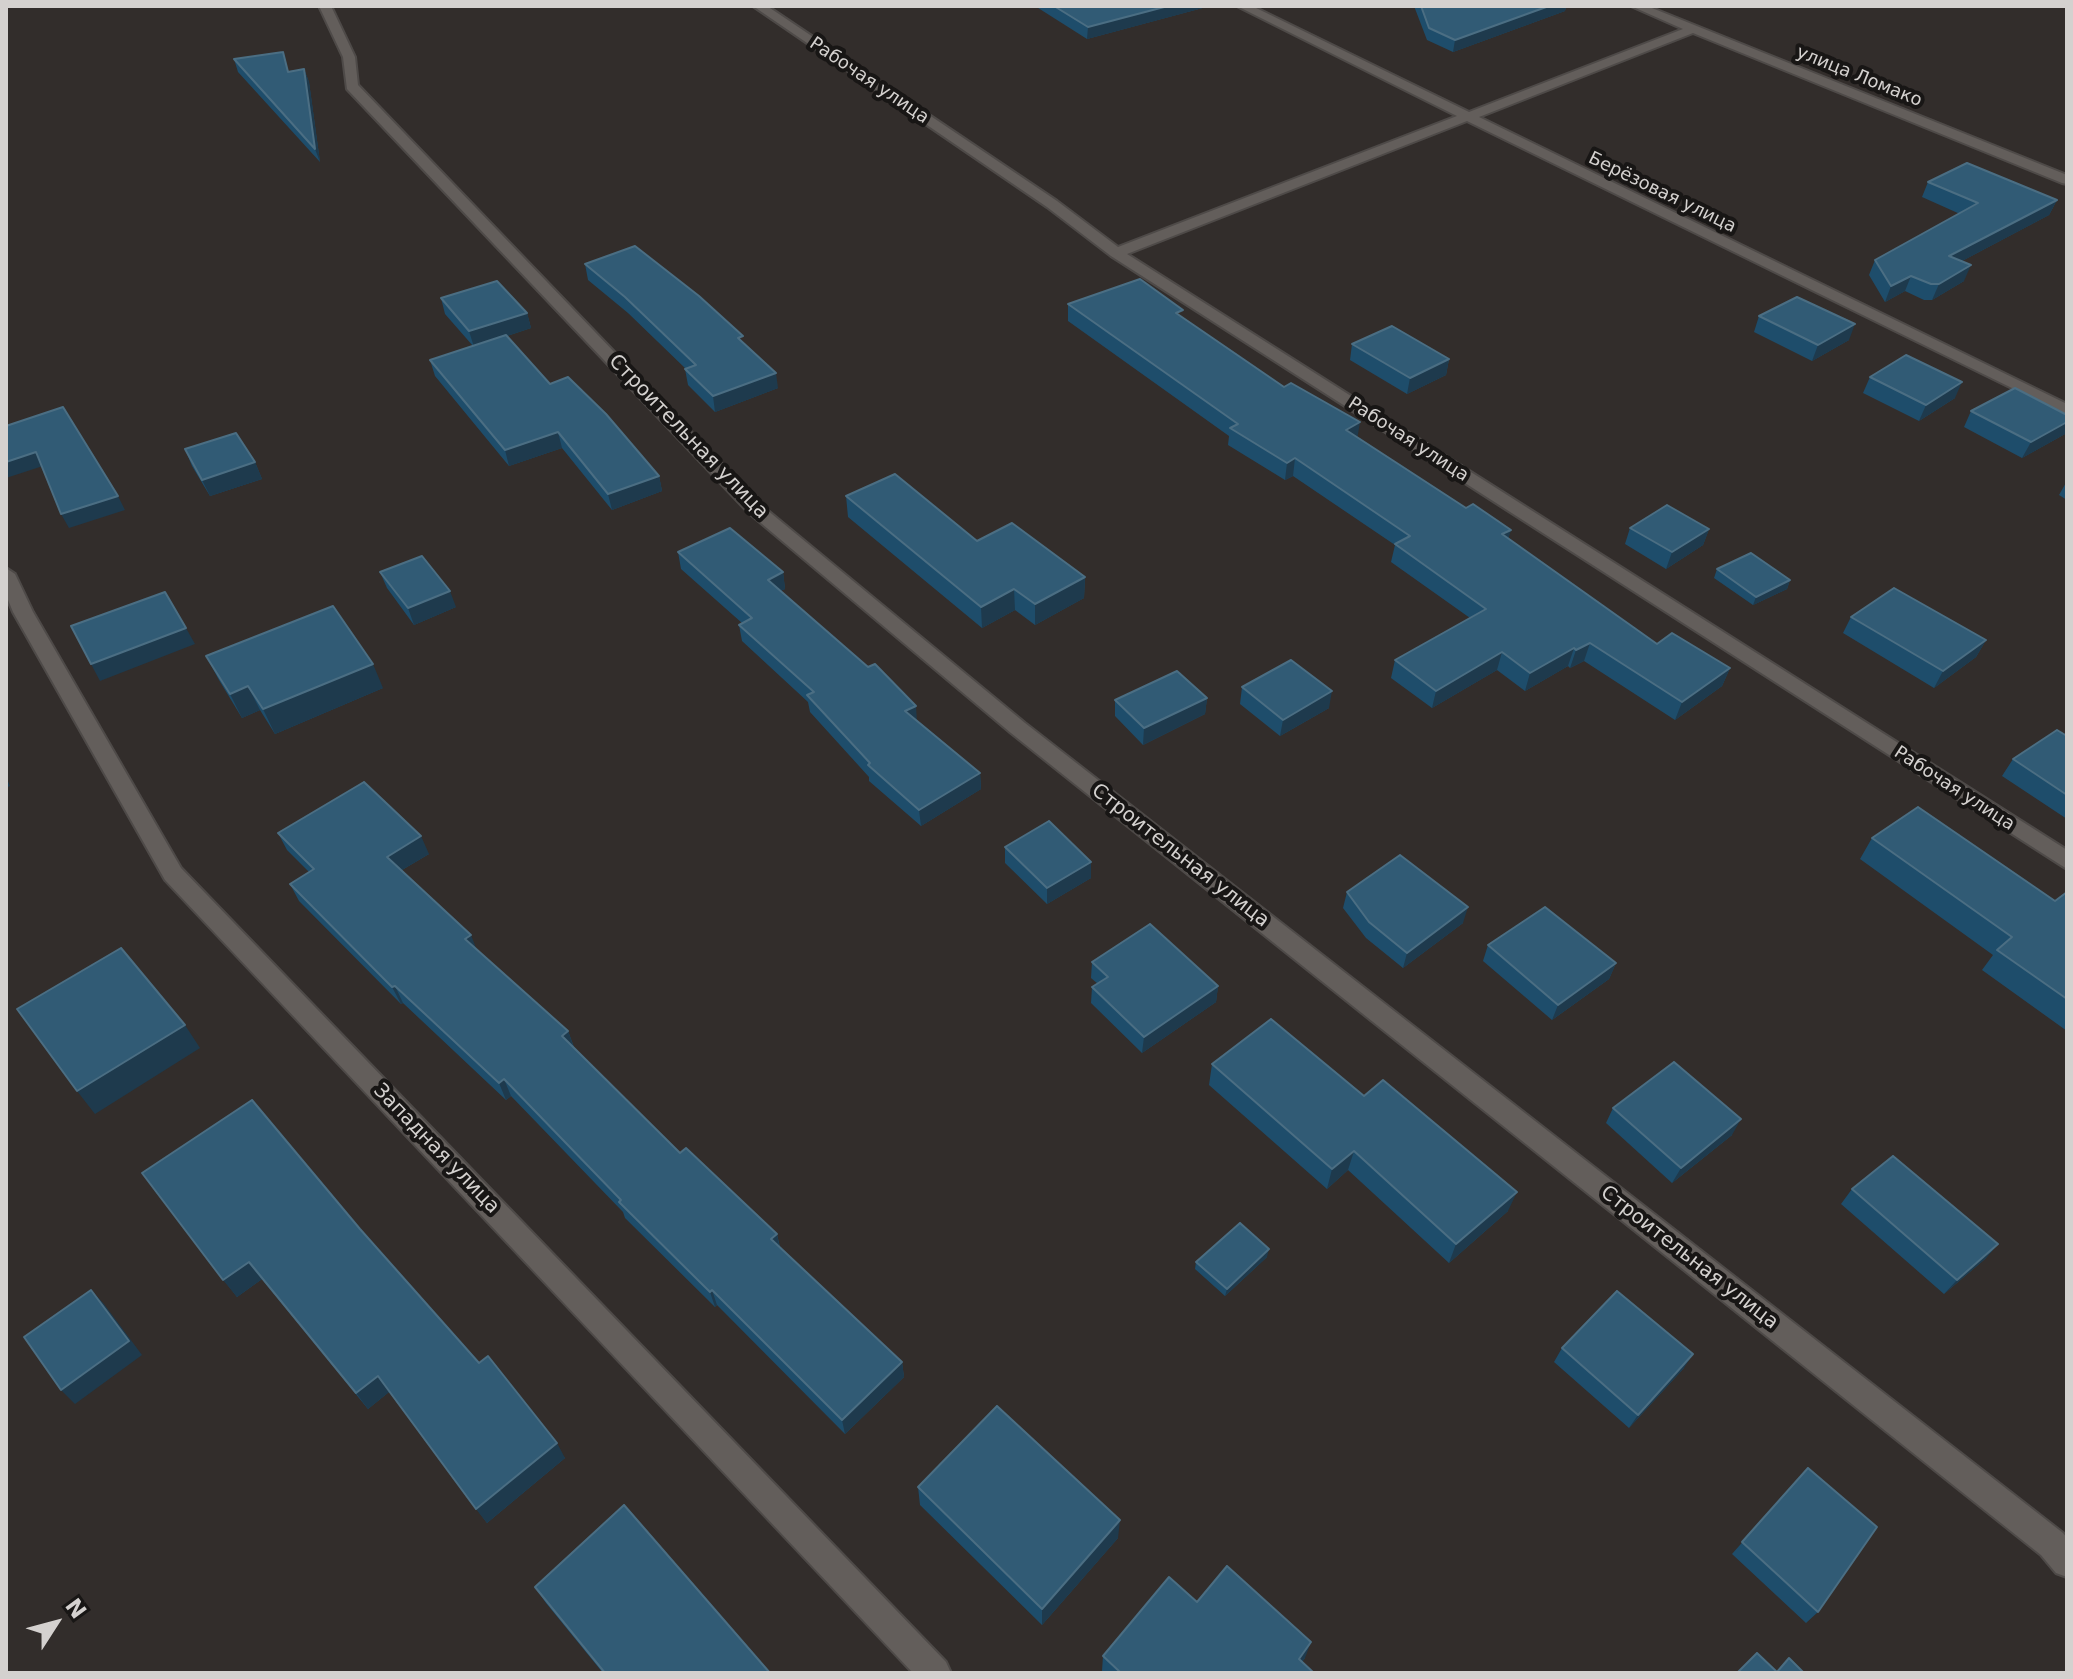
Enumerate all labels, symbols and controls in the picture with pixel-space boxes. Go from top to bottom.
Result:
street label: Рабочая улица [805,33,933,129]
street label: улица Ломако [1793,42,1925,112]
street label: Берёзовая улица [1585,148,1739,238]
street label: Строительная улица [603,350,773,524]
street label: Рабочая улица [1344,393,1472,487]
street label: Рабочая улица [1890,742,2018,836]
street label: Строительная улица [1086,779,1274,933]
street label: Западная улица [368,1079,504,1219]
street label: Строительная улица [1595,1181,1783,1335]
north arrow [16,1583,96,1663]
text: N [60,1594,91,1623]

